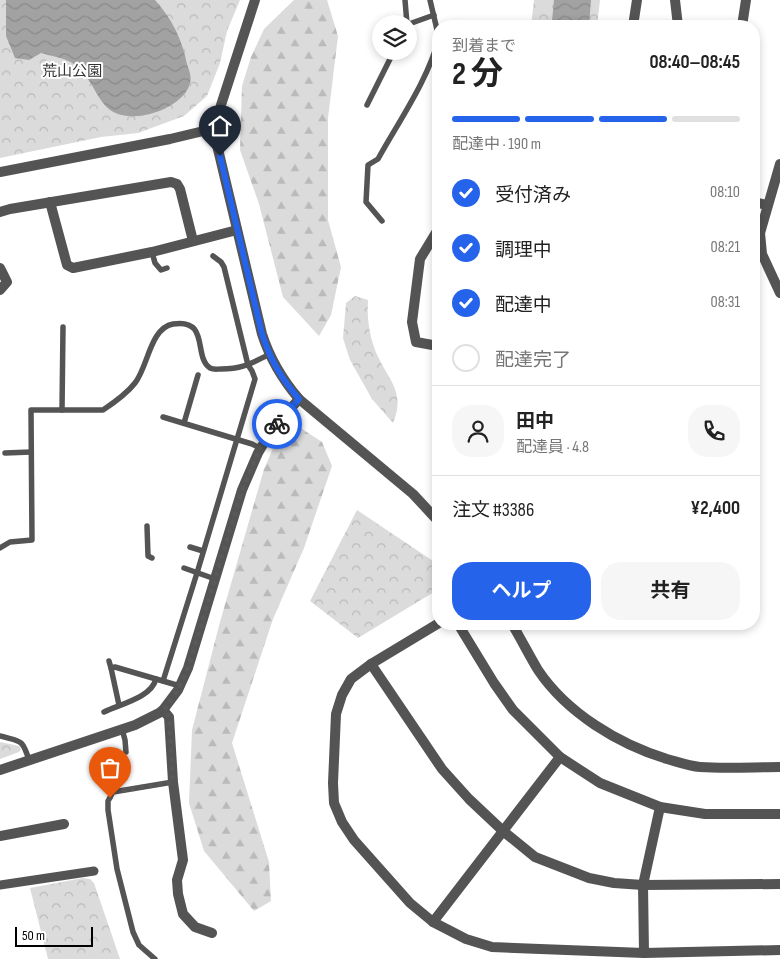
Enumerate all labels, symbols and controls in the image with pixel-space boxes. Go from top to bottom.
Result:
map controls [372,15,417,60]
button: layers [372,15,417,60]
text: 到着まで [452,37,516,56]
text: 08:40–08:45 [649,51,740,74]
text: 2 分 [452,55,503,94]
park label: 荒山公園 [42,62,102,81]
pin [199,105,241,156]
icon: home [206,112,234,140]
text: 配達中 · 190 m [452,135,541,154]
icon: check [452,179,480,207]
text: 08:10 [710,183,740,202]
text: 受付済み [495,184,571,207]
icon: check [452,234,480,262]
text: 08:21 [711,238,740,257]
text: 調理中 [495,239,552,262]
icon: check [452,289,480,317]
text: 08:31 [711,293,740,312]
text: 配達中 [495,294,552,317]
text: 配達完了 [495,349,571,372]
courier [252,399,302,449]
button: person [452,405,504,457]
button: phone [688,405,740,457]
icon: bike [263,410,291,438]
text: 田中 [516,410,554,433]
text: 配達員 · 4.8 [516,438,589,457]
text: ¥2,400 [690,497,740,520]
text: 注文 #3386 [452,499,534,522]
button: ヘルプ [452,562,591,620]
button: 共有 [601,562,740,620]
pin [89,747,131,798]
icon: bag [96,754,124,782]
scale bar [15,924,92,947]
text: 50 m [22,927,45,944]

